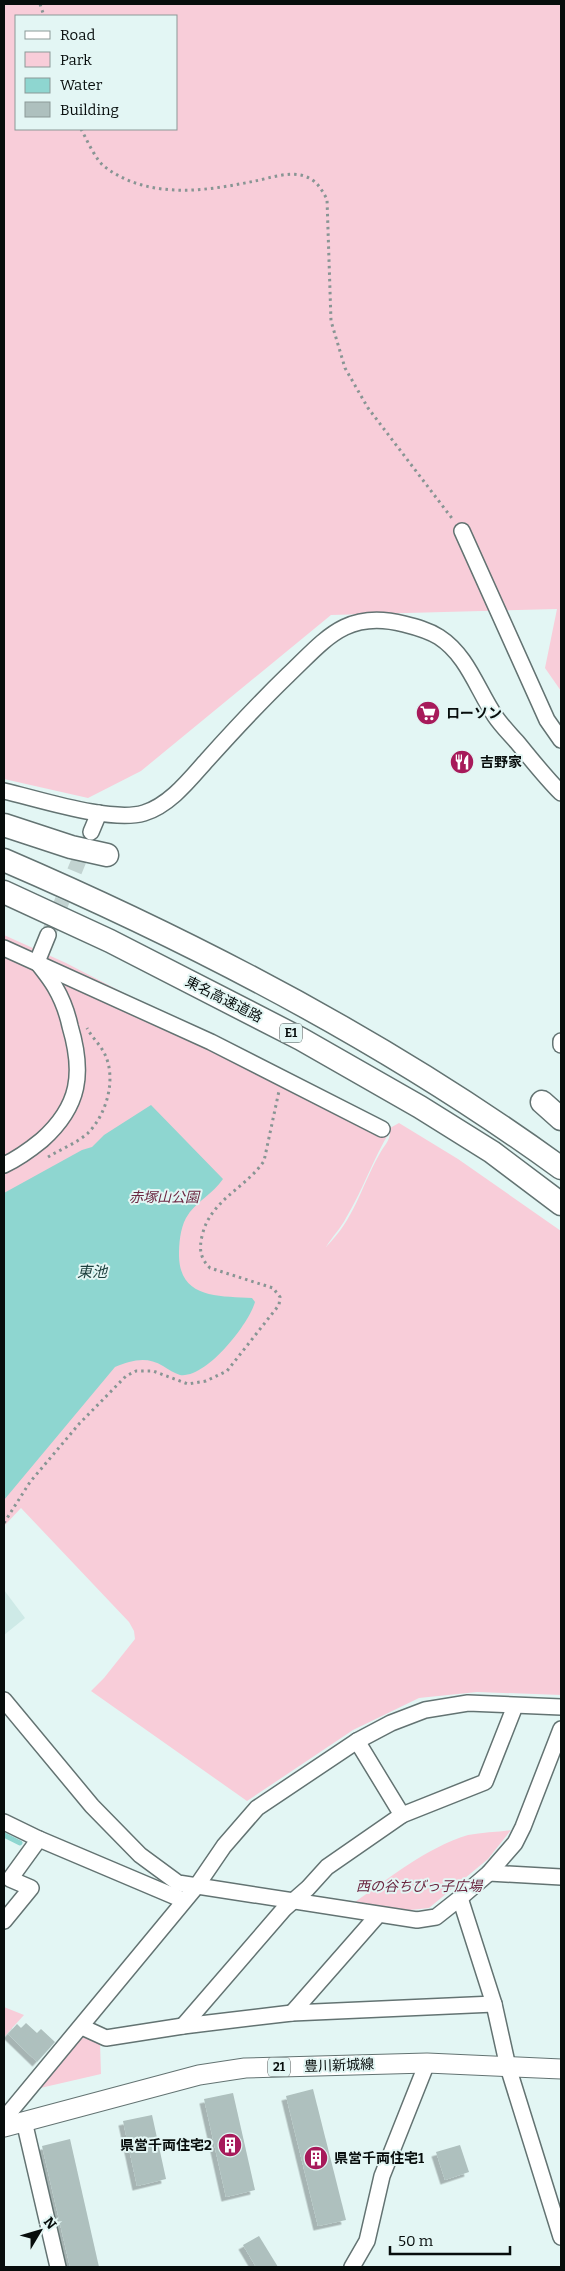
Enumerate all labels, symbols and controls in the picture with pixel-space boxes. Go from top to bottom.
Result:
legend [15,15,178,130]
text: Road [60,26,95,44]
text: Park [60,51,92,69]
text: Water [60,76,103,94]
text: Building [60,101,119,119]
supermarket icon: ローソン [415,700,441,726]
place label: ローソン [446,705,502,722]
restaurant icon: 吉野家 [449,749,475,775]
place label: 吉野家 [480,754,522,771]
street label: 東名高速道路 [182,973,265,1026]
road number: E1 [280,1024,302,1042]
park label: 赤塚山公園 [129,1189,201,1206]
water label: 東池 [77,1263,109,1281]
park label: 西の谷ちびっ子広場 [356,1878,484,1895]
street label: 豊川新城線 [304,2056,374,2075]
road number: 21 [268,2058,290,2076]
building icon: 県営千両住宅2 [217,2132,243,2158]
place label: 県営千両住宅2 [120,2137,212,2154]
building icon: 県営千両住宅1 [303,2145,329,2171]
place label: 県営千両住宅1 [334,2150,424,2167]
north arrow [15,2206,65,2256]
text: N [40,2214,60,2233]
scale bar [390,2224,510,2256]
text: 50 m [398,2232,434,2250]

